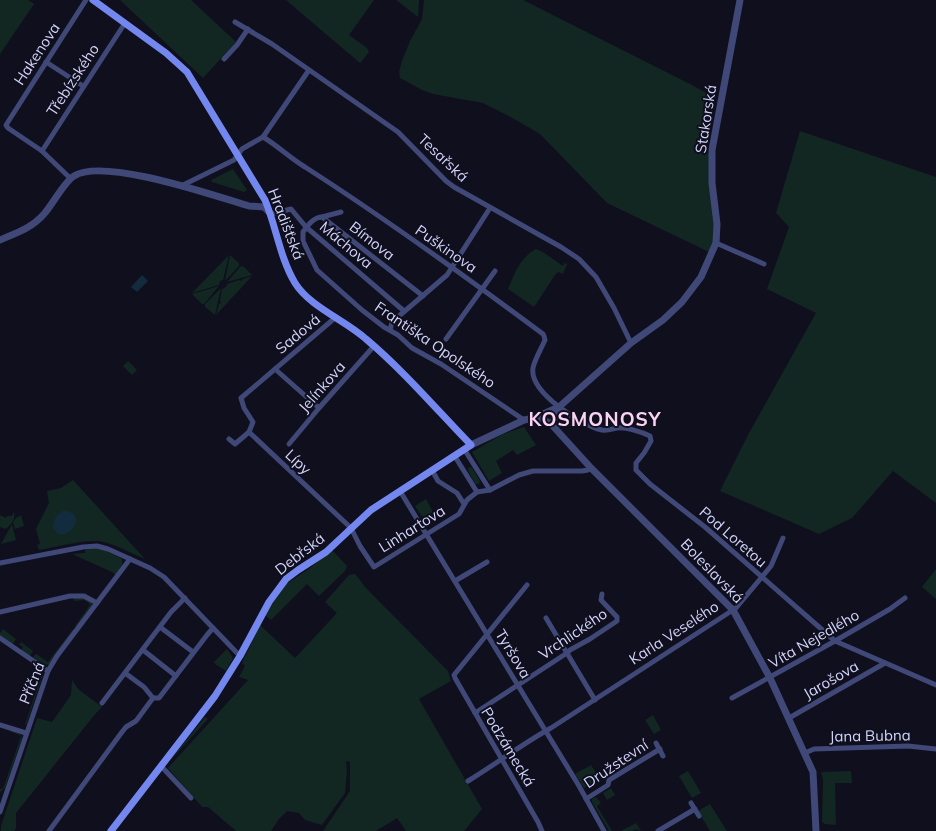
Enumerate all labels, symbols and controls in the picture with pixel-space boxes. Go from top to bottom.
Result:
street label: Hakenova [9,19,64,88]
street label: Třebízského [42,40,103,119]
street label: Stakorská [691,83,720,155]
street label: Tesařská [414,130,473,186]
street label: Hradišťská [264,185,309,262]
street label: Máchova [316,217,377,272]
street label: Bímova [346,217,399,264]
street label: Puškinova [412,220,481,277]
street label: Františka Opolského [371,297,499,392]
street label: Sadová [271,309,324,358]
street label: Jelínkova [294,357,349,416]
district label: KOSMONOSY [529,407,662,431]
street label: Lípy [281,445,315,478]
street label: Linhartova [375,501,448,556]
street label: Pod Loretou [696,502,771,571]
street label: Debřská [271,528,328,579]
street label: Boleslavská [677,534,748,607]
street label: Karla Veselého [625,597,722,669]
street label: Vrchlického [535,604,611,663]
street label: Víta Nejedlého [765,605,862,672]
street label: Tyršova [491,626,536,682]
street label: Jarošova [800,656,862,703]
street label: Příčná [15,659,49,707]
street label: Podzámecká [477,704,540,790]
street label: Jana Bubna [829,725,911,746]
street label: Družstevní [580,734,653,792]

